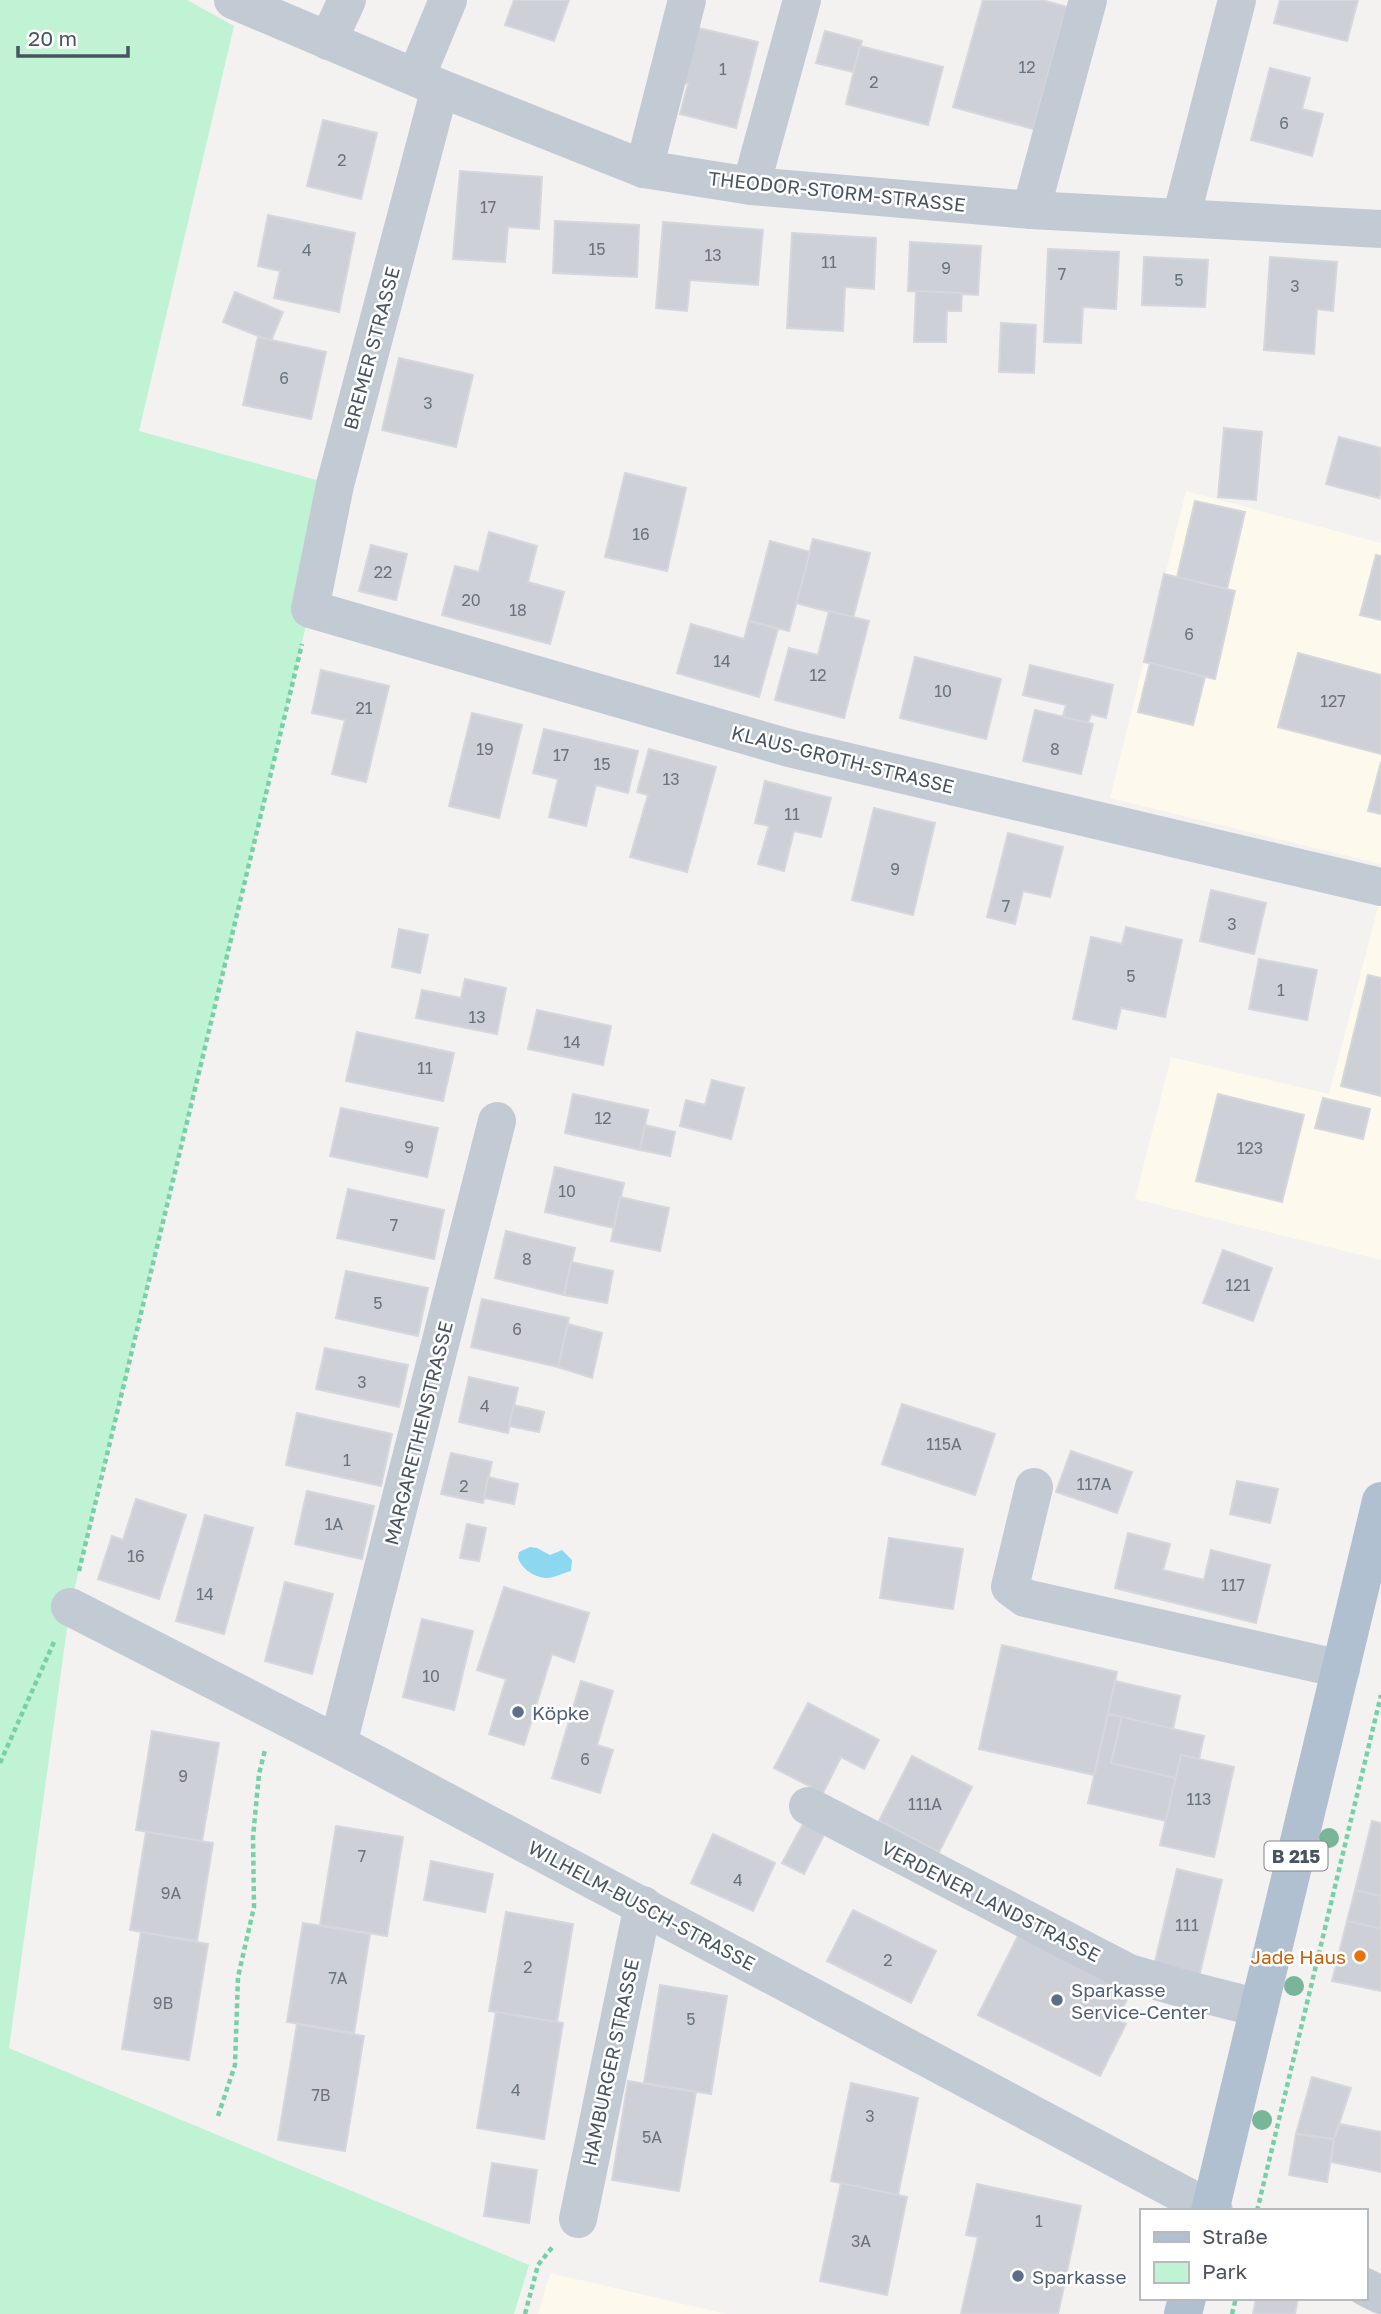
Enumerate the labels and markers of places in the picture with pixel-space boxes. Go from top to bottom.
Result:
place label: Köpke [532,1701,589,1724]
marker: Köpke [510,1704,526,1720]
place label: Jade Haus [1251,1945,1346,1968]
marker: Jade Haus [1352,1948,1368,1964]
place label: Sparkasse Service-Center [1071,1978,1209,2023]
marker: Sparkasse Service-Center [1049,1992,1065,2008]
place label: Sparkasse [1032,2265,1126,2288]
marker: Sparkasse [1010,2268,1026,2284]

